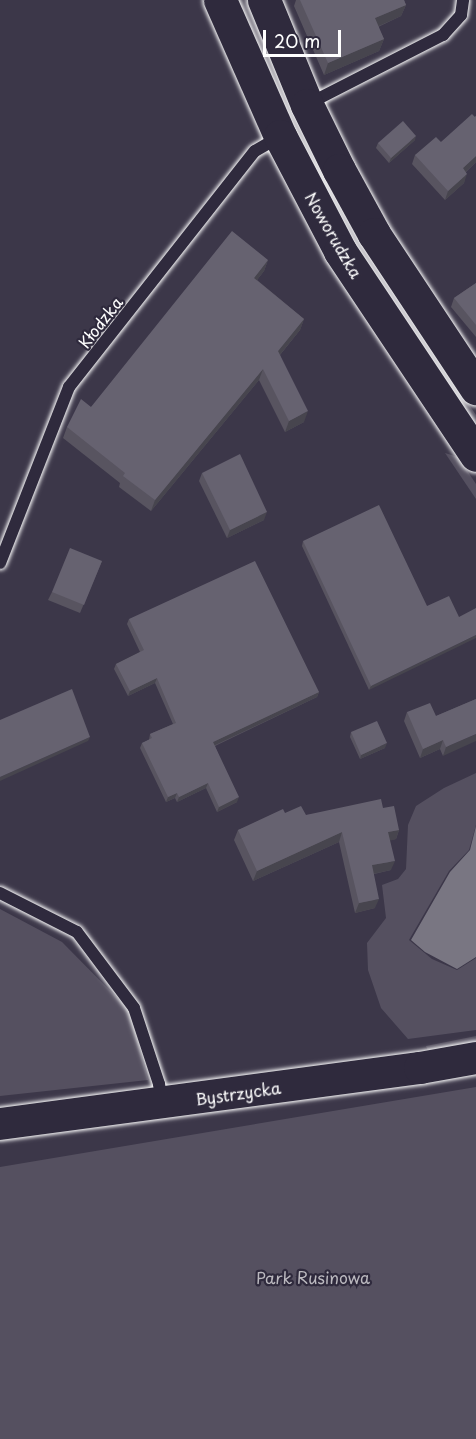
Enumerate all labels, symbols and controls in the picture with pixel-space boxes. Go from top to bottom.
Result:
scale bar [266,18,344,56]
text: 20 m [274,27,320,54]
street label: Noworudzka [302,189,366,281]
street label: Kłodzka [74,292,126,352]
street label: Bystrzycka [194,1078,282,1108]
park label: Park Rusinowa [256,1267,370,1287]

